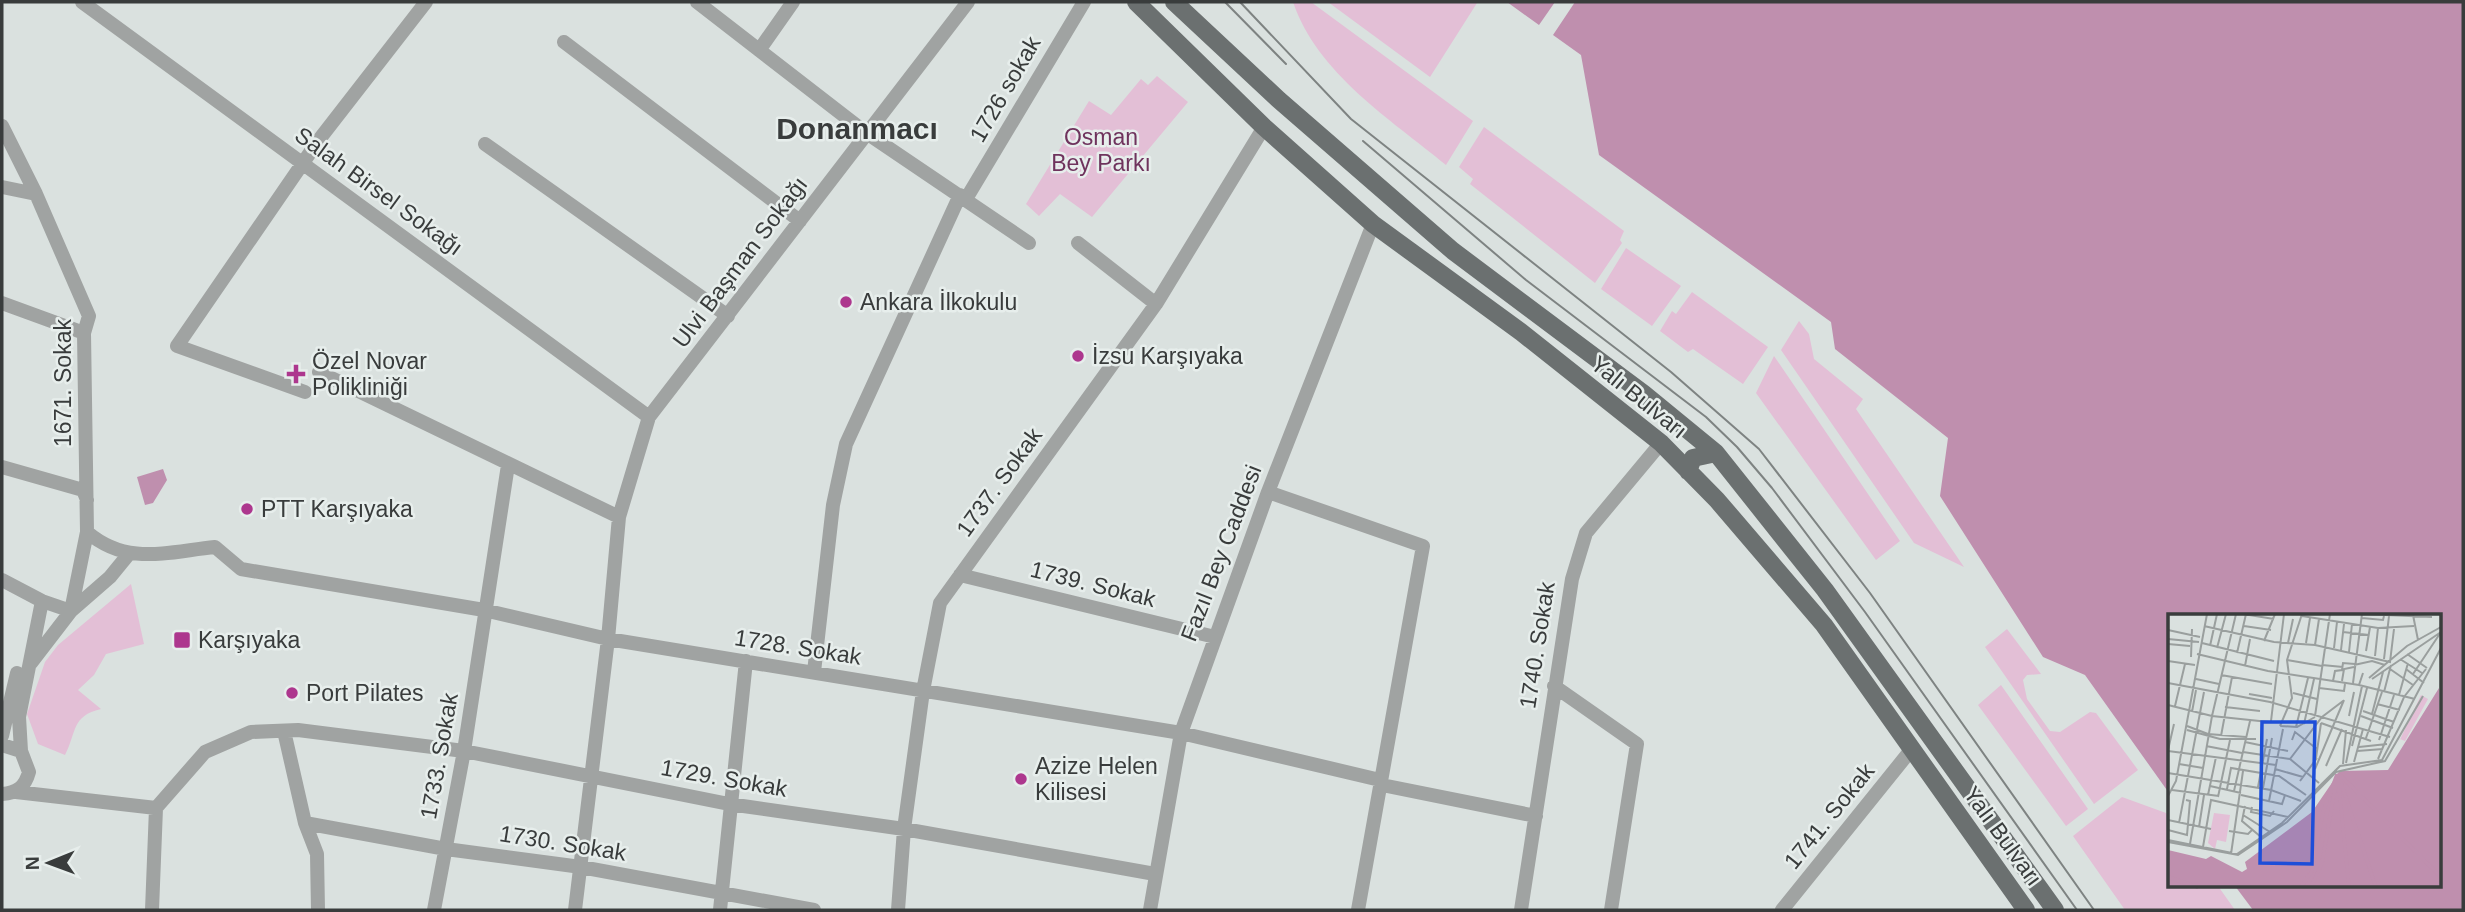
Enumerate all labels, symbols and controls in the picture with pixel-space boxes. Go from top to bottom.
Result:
street label: 1726 sokak [964,31,1046,146]
district label: Donanmacı [776,112,938,145]
street label: Salah Birsel Sokağı [290,121,468,261]
park label: Osman Bey Parkı [1051,124,1151,176]
street label: Ulvi Başman Sokağı [667,171,813,353]
place label: Ankara İlkokulu [860,289,1017,315]
marker: Ankara İlkokulu [838,294,854,310]
street label: 1671. Sokak [50,319,76,447]
place label: İzsu Karşıyaka [1092,343,1243,369]
place label: Özel Novar Polikliniği [312,348,427,400]
marker: İzsu Karşıyaka [1070,348,1086,364]
street label: Yalı Bulvarı [1586,350,1692,444]
marker: Özel Novar Polikliniği [286,364,306,384]
street label: 1737. Sokak [951,422,1047,541]
street label: Fazıl Bey Caddesi [1175,461,1267,645]
place label: PTT Karşıyaka [261,496,413,522]
marker: PTT Karşıyaka [239,501,255,517]
street label: 1739. Sokak [1028,556,1159,612]
street label: 1740. Sokak [1514,579,1560,710]
inset map [2168,614,2440,888]
street label: 1728. Sokak [733,624,864,670]
place label: Karşıyaka [198,627,300,653]
marker: Karşıyaka [172,630,192,650]
place label: Port Pilates [306,680,424,706]
marker: Port Pilates [284,685,300,701]
street label: 1733. Sokak [415,690,463,821]
place label: Azize Helen Kilisesi [1035,753,1158,805]
street label: 1729. Sokak [659,754,790,802]
street label: 1741. Sokak [1779,758,1880,874]
marker: Azize Helen Kilisesi [1013,771,1029,787]
street label: Yalı Bulvarı [1958,781,2048,891]
street label: 1730. Sokak [498,820,629,866]
north arrow [14,828,84,898]
text: N [22,856,43,870]

